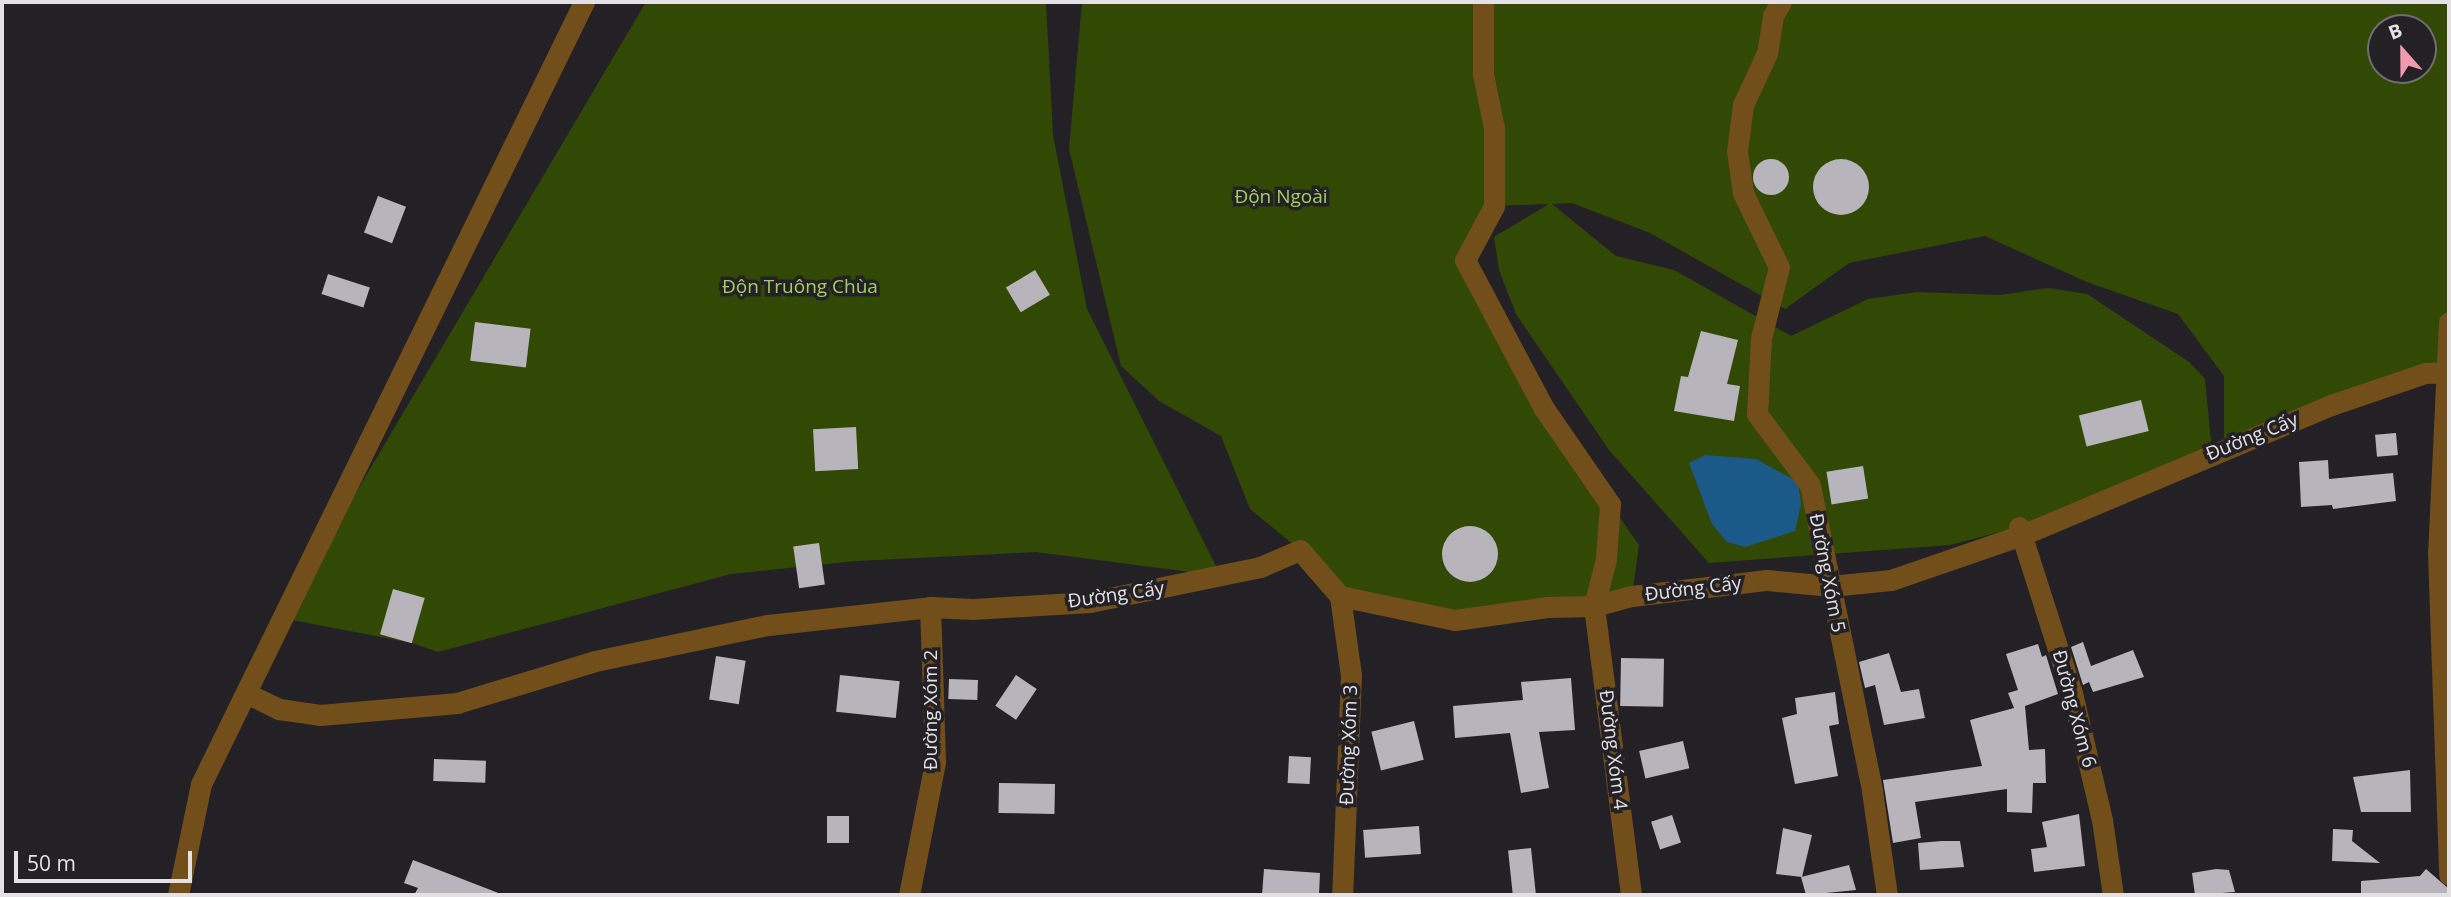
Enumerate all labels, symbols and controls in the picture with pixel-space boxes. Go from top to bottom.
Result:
north arrow [2367,14,2437,84]
text: B [2385,17,2406,46]
park label: Độn Ngoài [1234,186,1328,208]
park label: Độn Truông Chùa [722,276,878,298]
street label: Đường Cấy [2203,408,2301,466]
street label: Đường Xóm 5 [1804,512,1850,634]
street label: Đường Cấy [1644,572,1742,606]
street label: Đường Cấy [1066,577,1166,613]
street label: Đường Xóm 6 [2047,648,2101,770]
street label: Đường Xóm 2 [920,650,942,770]
street label: Đường Xóm 3 [1336,684,1362,806]
street label: Đường Xóm 4 [1594,689,1632,811]
scale bar [18,838,196,882]
text: 50 m [27,849,76,877]

